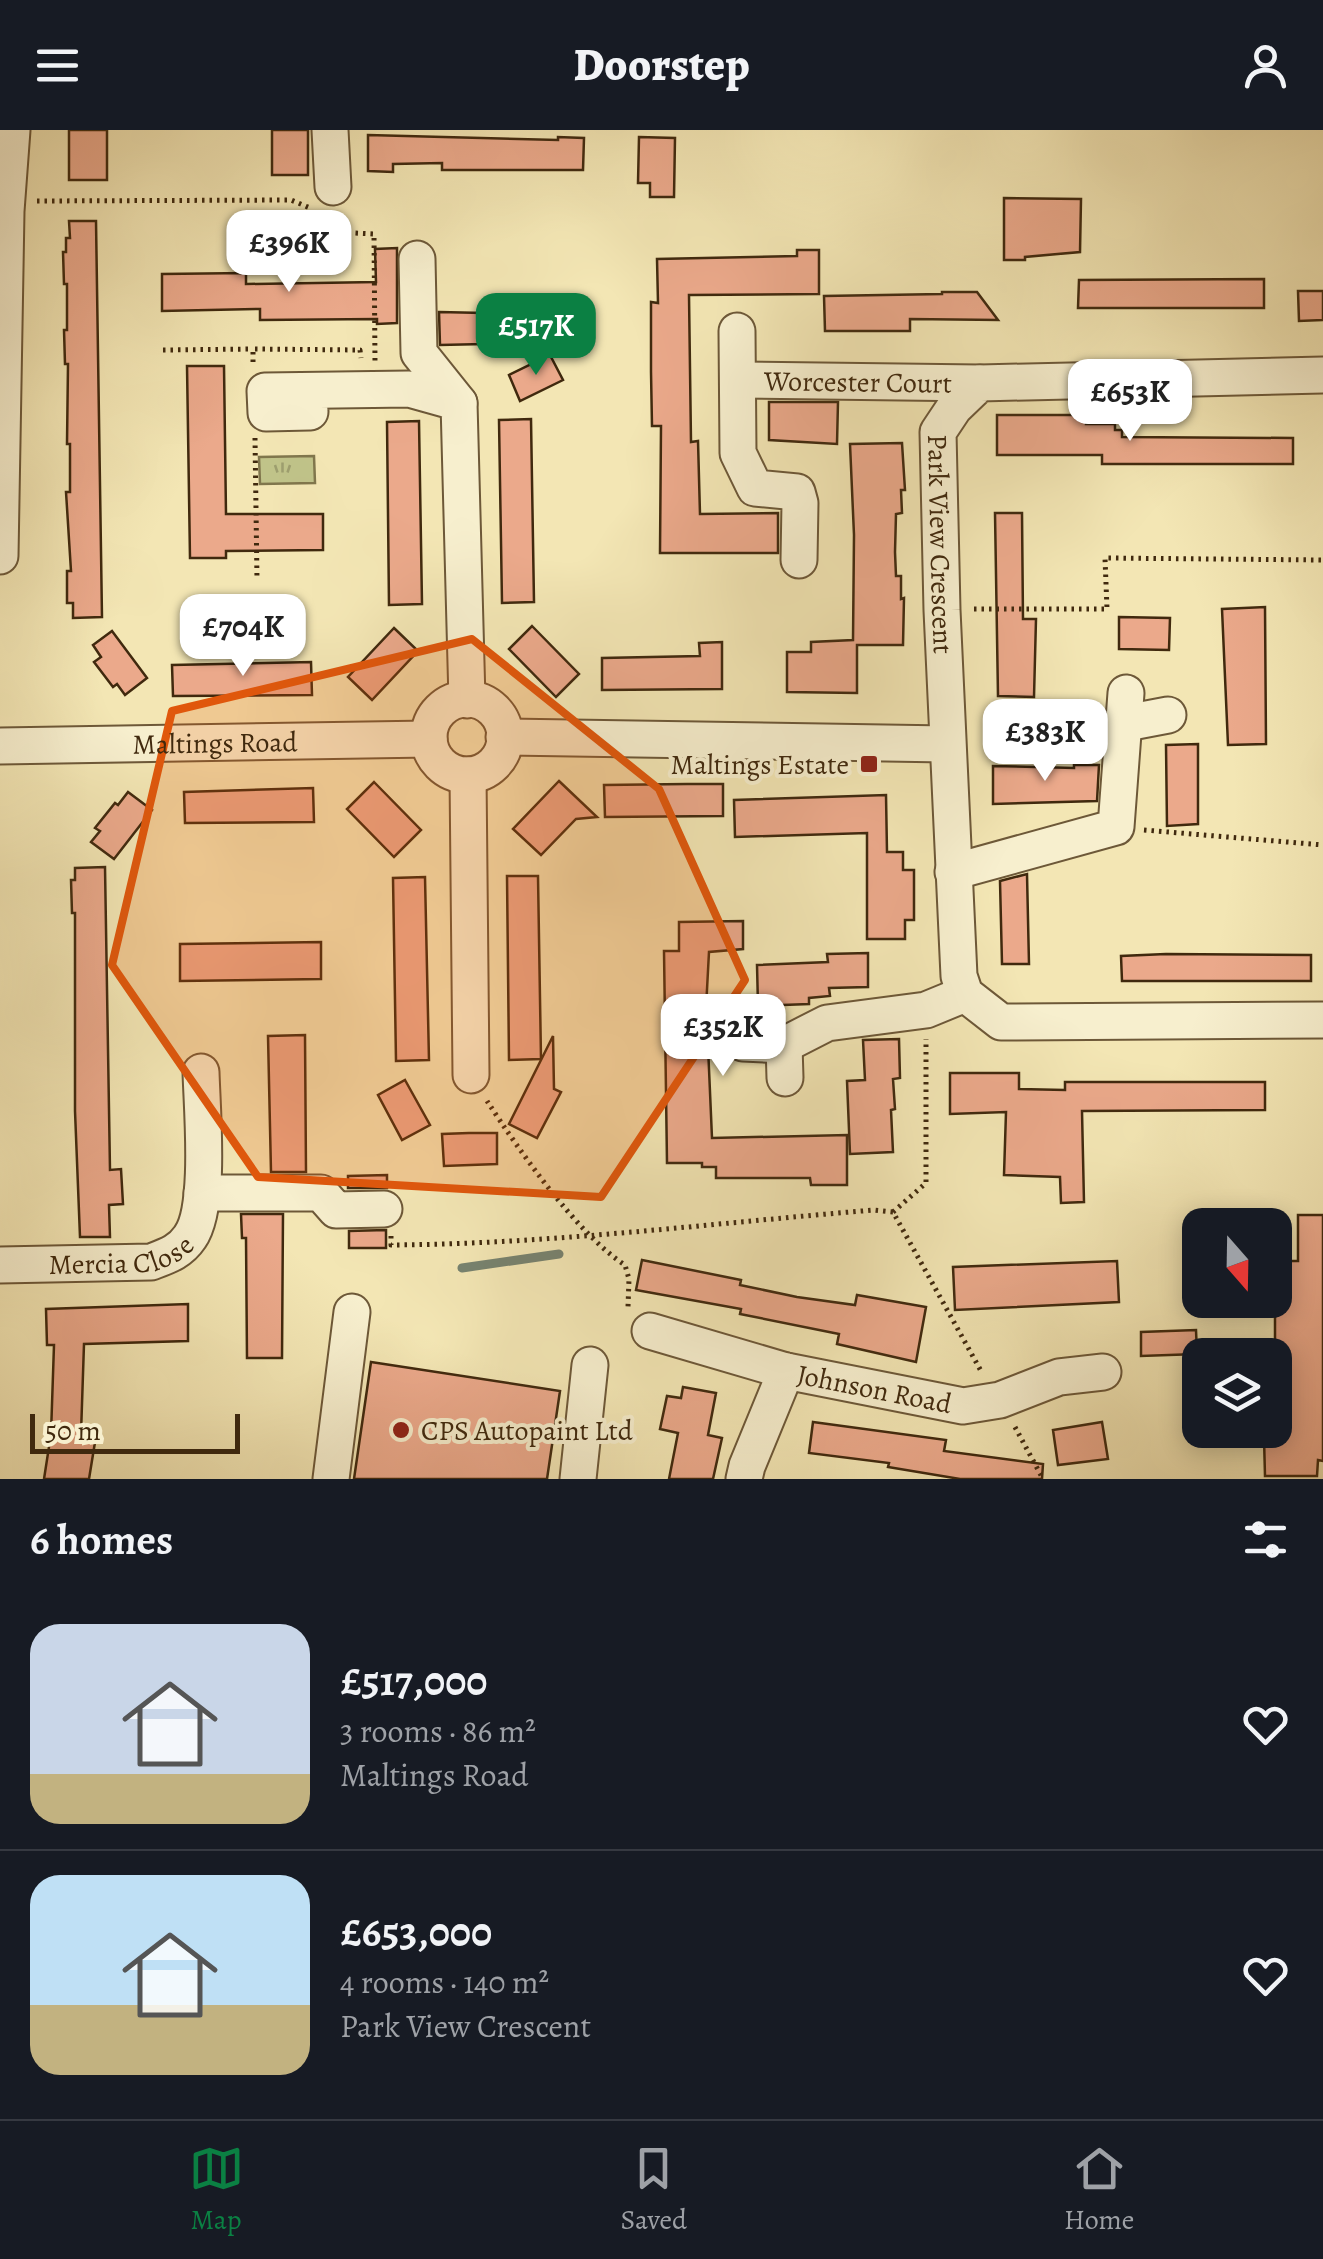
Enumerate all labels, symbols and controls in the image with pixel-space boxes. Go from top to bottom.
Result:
text: Doorstep [573,34,750,96]
icon: menu [30,38,85,93]
icon: person [1238,38,1293,93]
pin: £396K [219,210,359,295]
text: £396K [248,220,330,264]
pin: £517K [466,293,606,378]
text: £517K [498,303,574,347]
pin: £653K [1060,359,1200,444]
street label: Worcester Court [763,362,952,403]
text: £653K [1090,369,1170,413]
street label: Park View Crescent [918,434,962,655]
pin: £704K [173,594,313,679]
text: £704K [202,604,284,648]
pin: £383K [975,699,1115,784]
text: £383K [1005,709,1085,753]
street label: Maltings Road [132,723,299,764]
place label: Maltings Estate [670,746,849,784]
marker: Maltings Estate [858,753,880,775]
pin: £352K [653,994,793,1079]
text: £352K [683,1004,763,1048]
north arrow [1182,1208,1292,1318]
map controls [1182,1208,1292,1448]
street label: Mercia Close [48,1227,203,1284]
button: layers [1182,1338,1292,1448]
street label: Johnson Road [794,1356,956,1424]
scale bar [30,1409,240,1454]
text: 50 m [45,1412,101,1450]
place label: CPS Autopaint Ltd [421,1412,634,1450]
marker: CPS Autopaint Ltd [390,1419,412,1441]
text: 6 homes [30,1511,173,1568]
icon: filters [1238,1512,1293,1567]
text: £517,000 [340,1652,487,1709]
icon: home [110,1664,230,1784]
icon: heart [1238,1697,1293,1752]
text: 3 rooms · 86 m² [340,1709,536,1753]
text: Maltings Road [340,1753,528,1797]
text: £653,000 [340,1903,492,1960]
icon: home [110,1915,230,2035]
icon: heart [1238,1948,1293,2003]
text: 4 rooms · 140 m² [340,1960,549,2004]
text: Park View Crescent [340,2004,591,2048]
tab: Map [189,2141,244,2239]
tab: Saved [621,2141,687,2239]
tab: Home [1064,2141,1134,2239]

